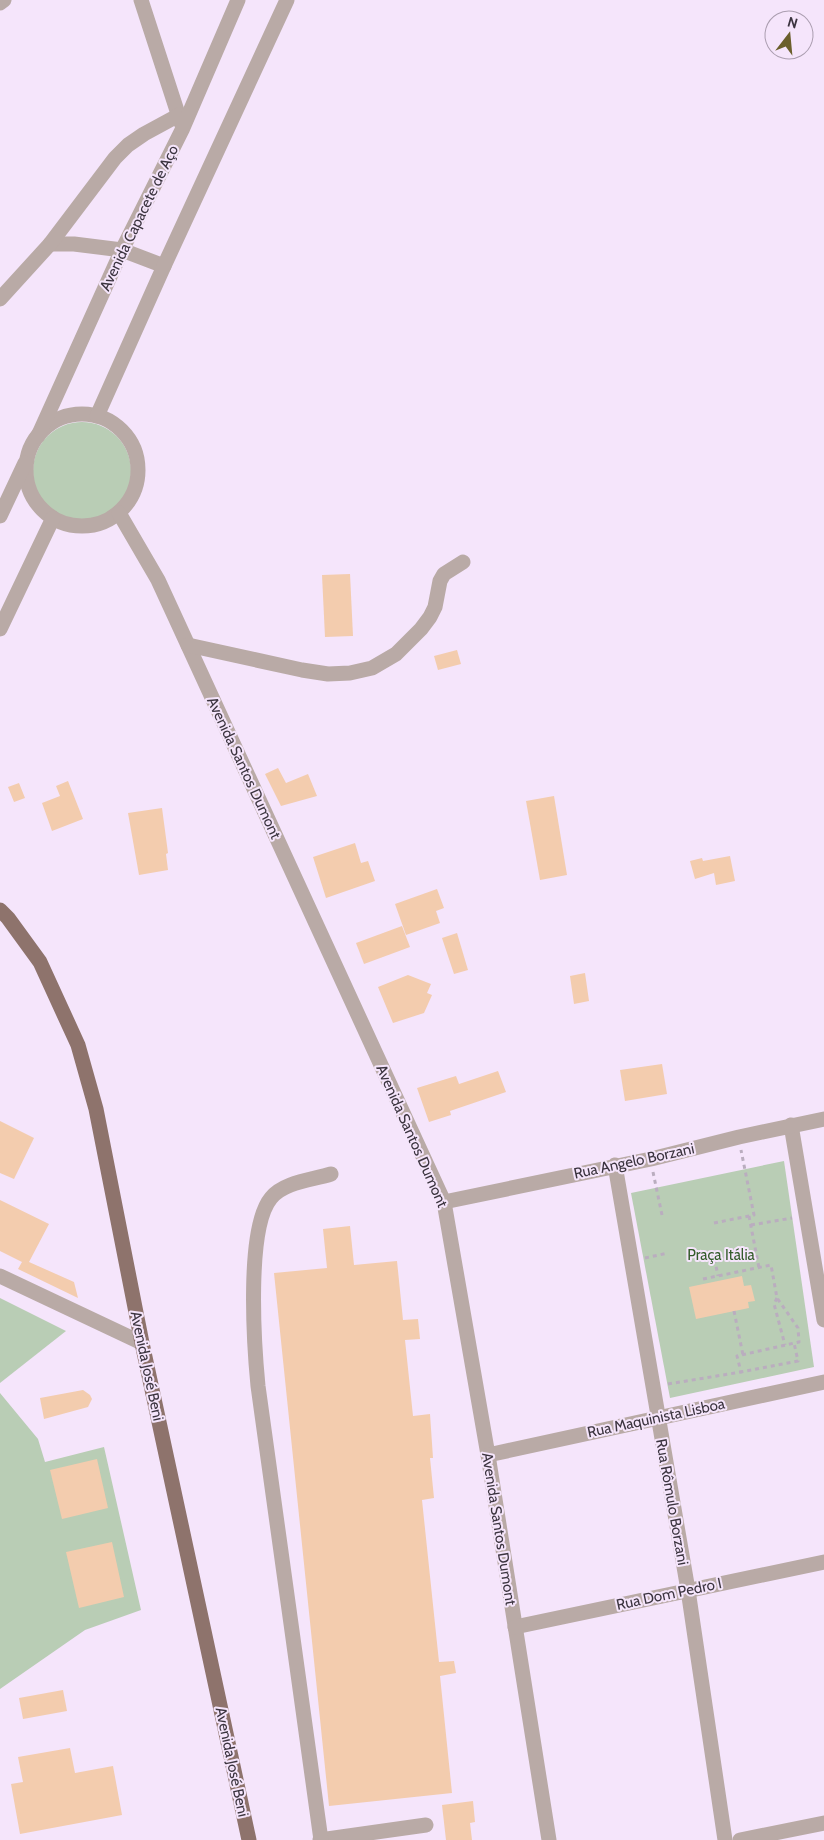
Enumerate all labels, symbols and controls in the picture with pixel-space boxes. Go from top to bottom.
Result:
north arrow [764,10,814,60]
text: N [785,12,800,33]
street label: Avenida Capacete de Aço [96,142,182,294]
street label: Avenida Santos Dumont [203,694,285,842]
street label: Avenida Santos Dumont [372,1062,452,1210]
street label: Rua Angelo Borzani [572,1139,696,1183]
park label: Praça Itália [687,1246,756,1264]
street label: Avenida José Beni [127,1310,167,1422]
street label: Rua Maquinista Lisboa [586,1394,727,1441]
street label: Rua Rômulo Borzani [652,1437,692,1567]
street label: Avenida Santos Dumont [478,1451,520,1607]
street label: Rua Dom Pedro I [615,1574,723,1614]
street label: Avenida José Beni [212,1706,252,1818]

